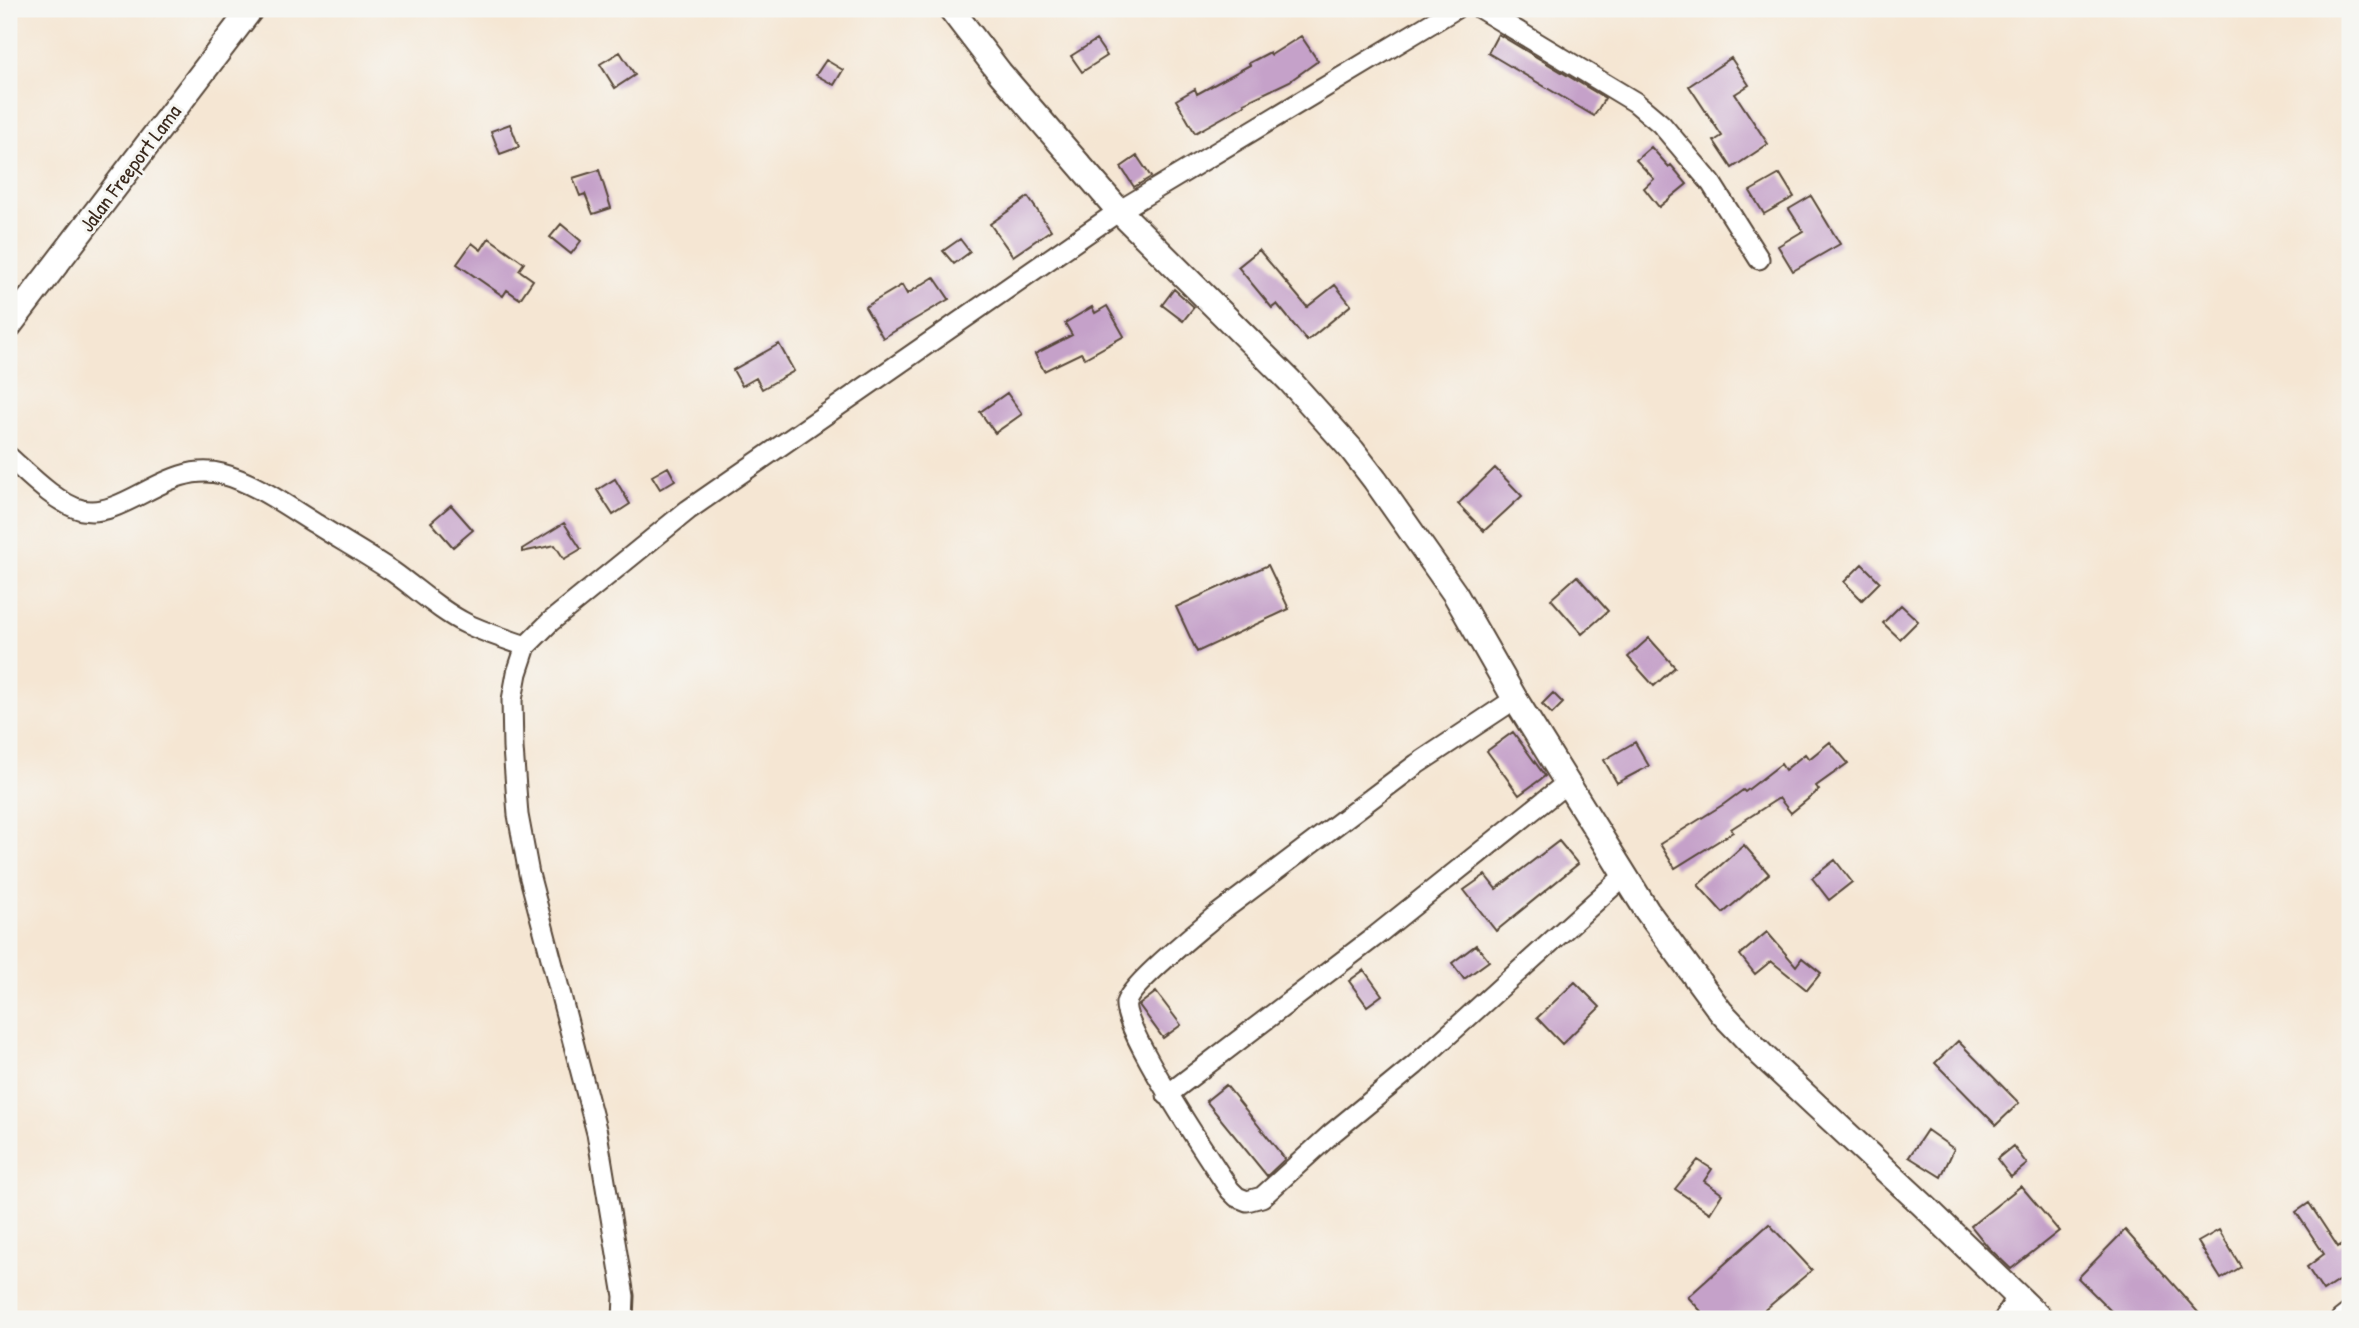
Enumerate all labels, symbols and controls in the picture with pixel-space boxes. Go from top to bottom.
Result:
street label: Jalan Freeport Lama [72,98,188,238]

